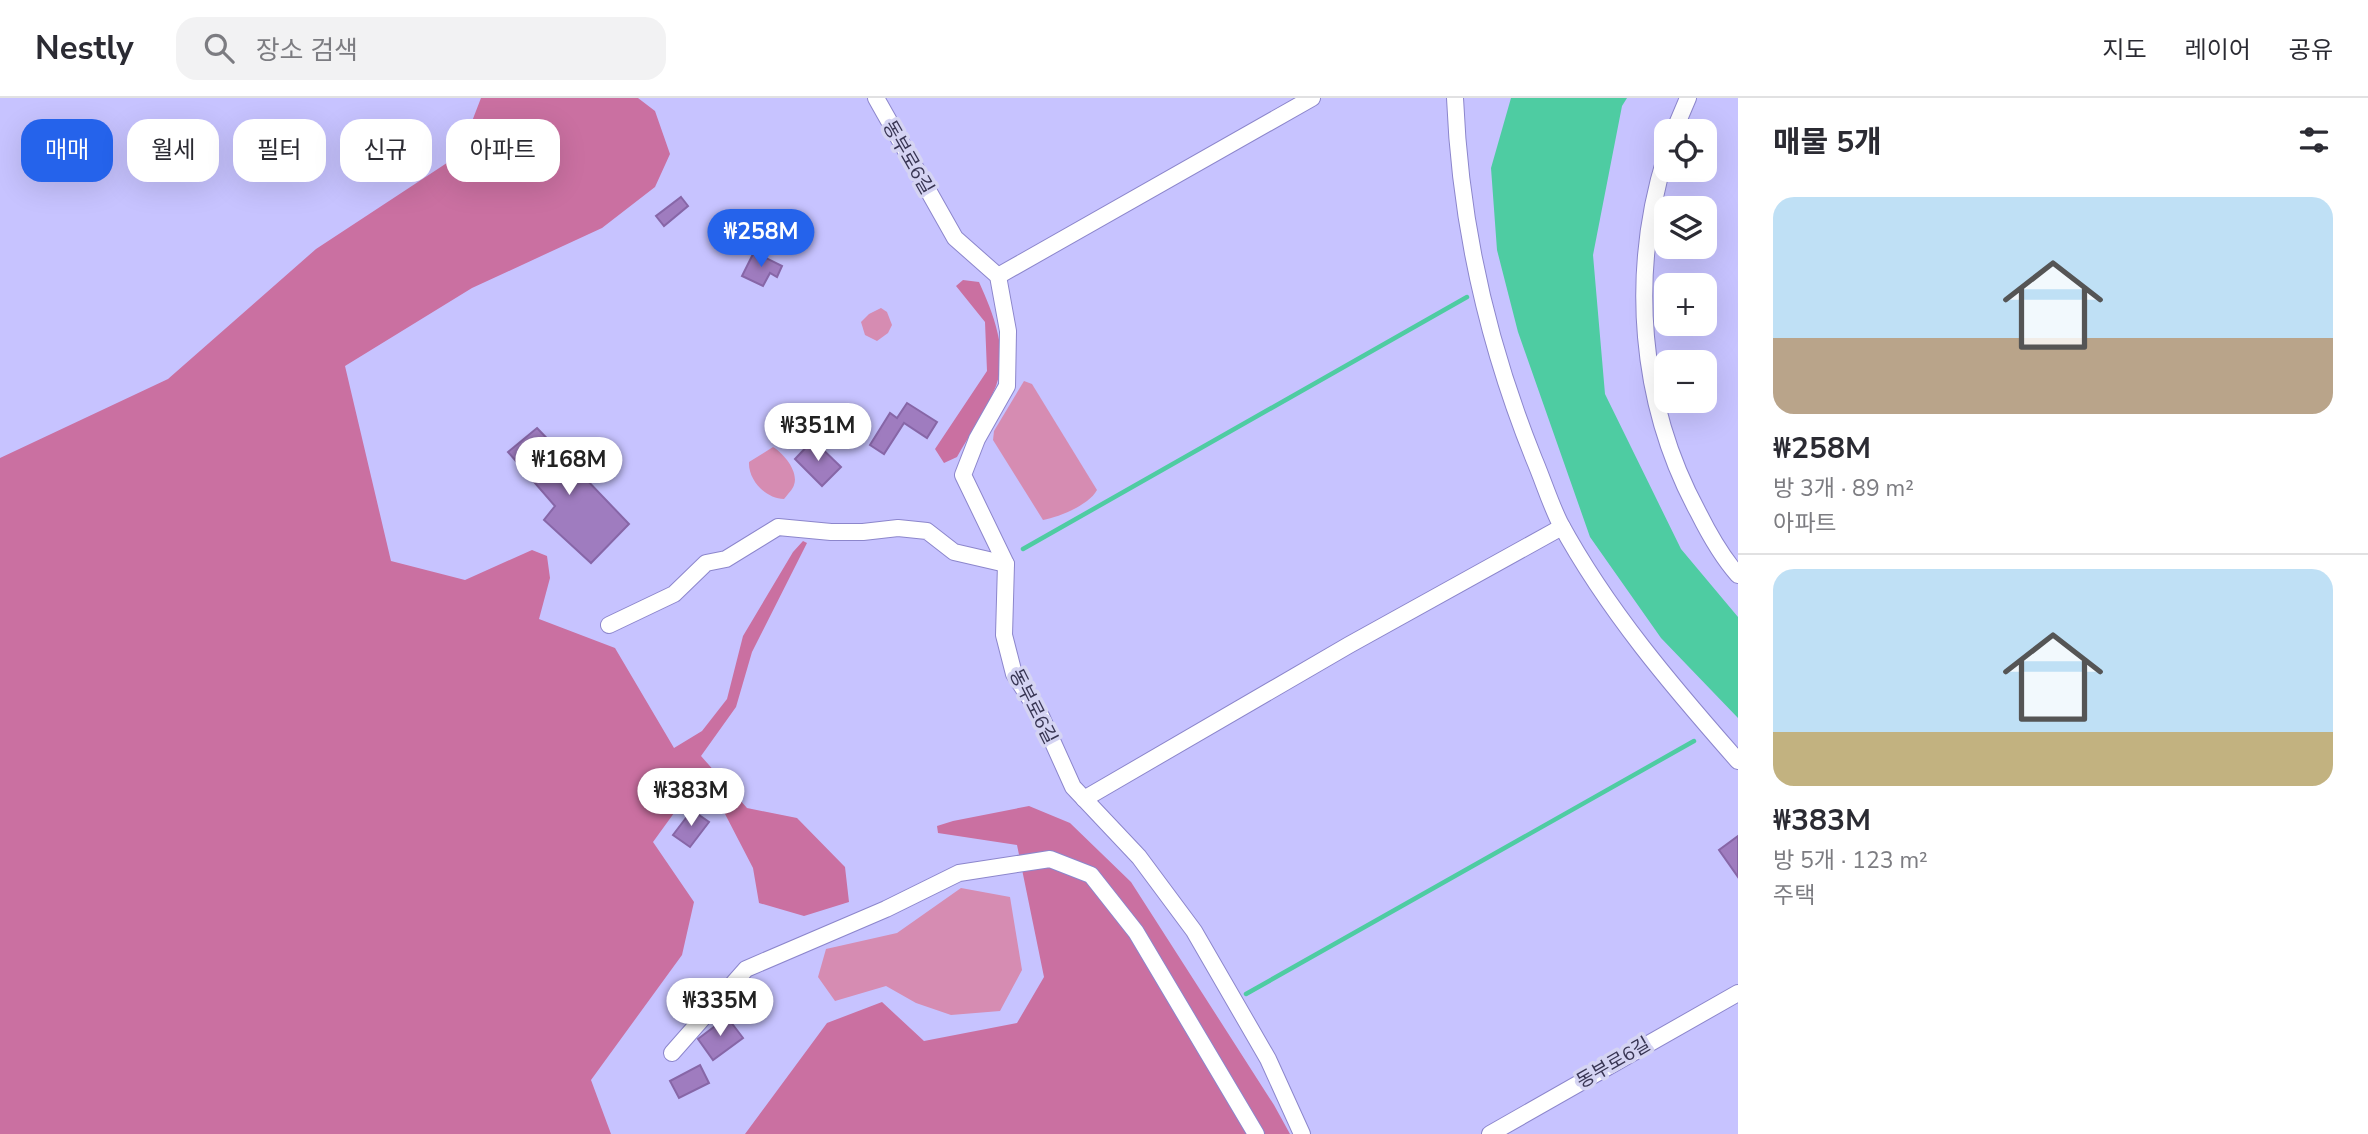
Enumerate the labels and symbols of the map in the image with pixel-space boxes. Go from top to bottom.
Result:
street label: 동부로6길 [877,116,940,199]
pin: ₩258M [712,209,810,269]
pin: ₩351M [769,404,867,463]
pin: ₩168M [520,438,618,497]
street label: 동부로6길 [1003,664,1063,749]
pin: ₩383M [642,768,740,828]
pin: ₩335M [671,978,769,1038]
street label: 동부로6길 [1572,1031,1655,1094]

